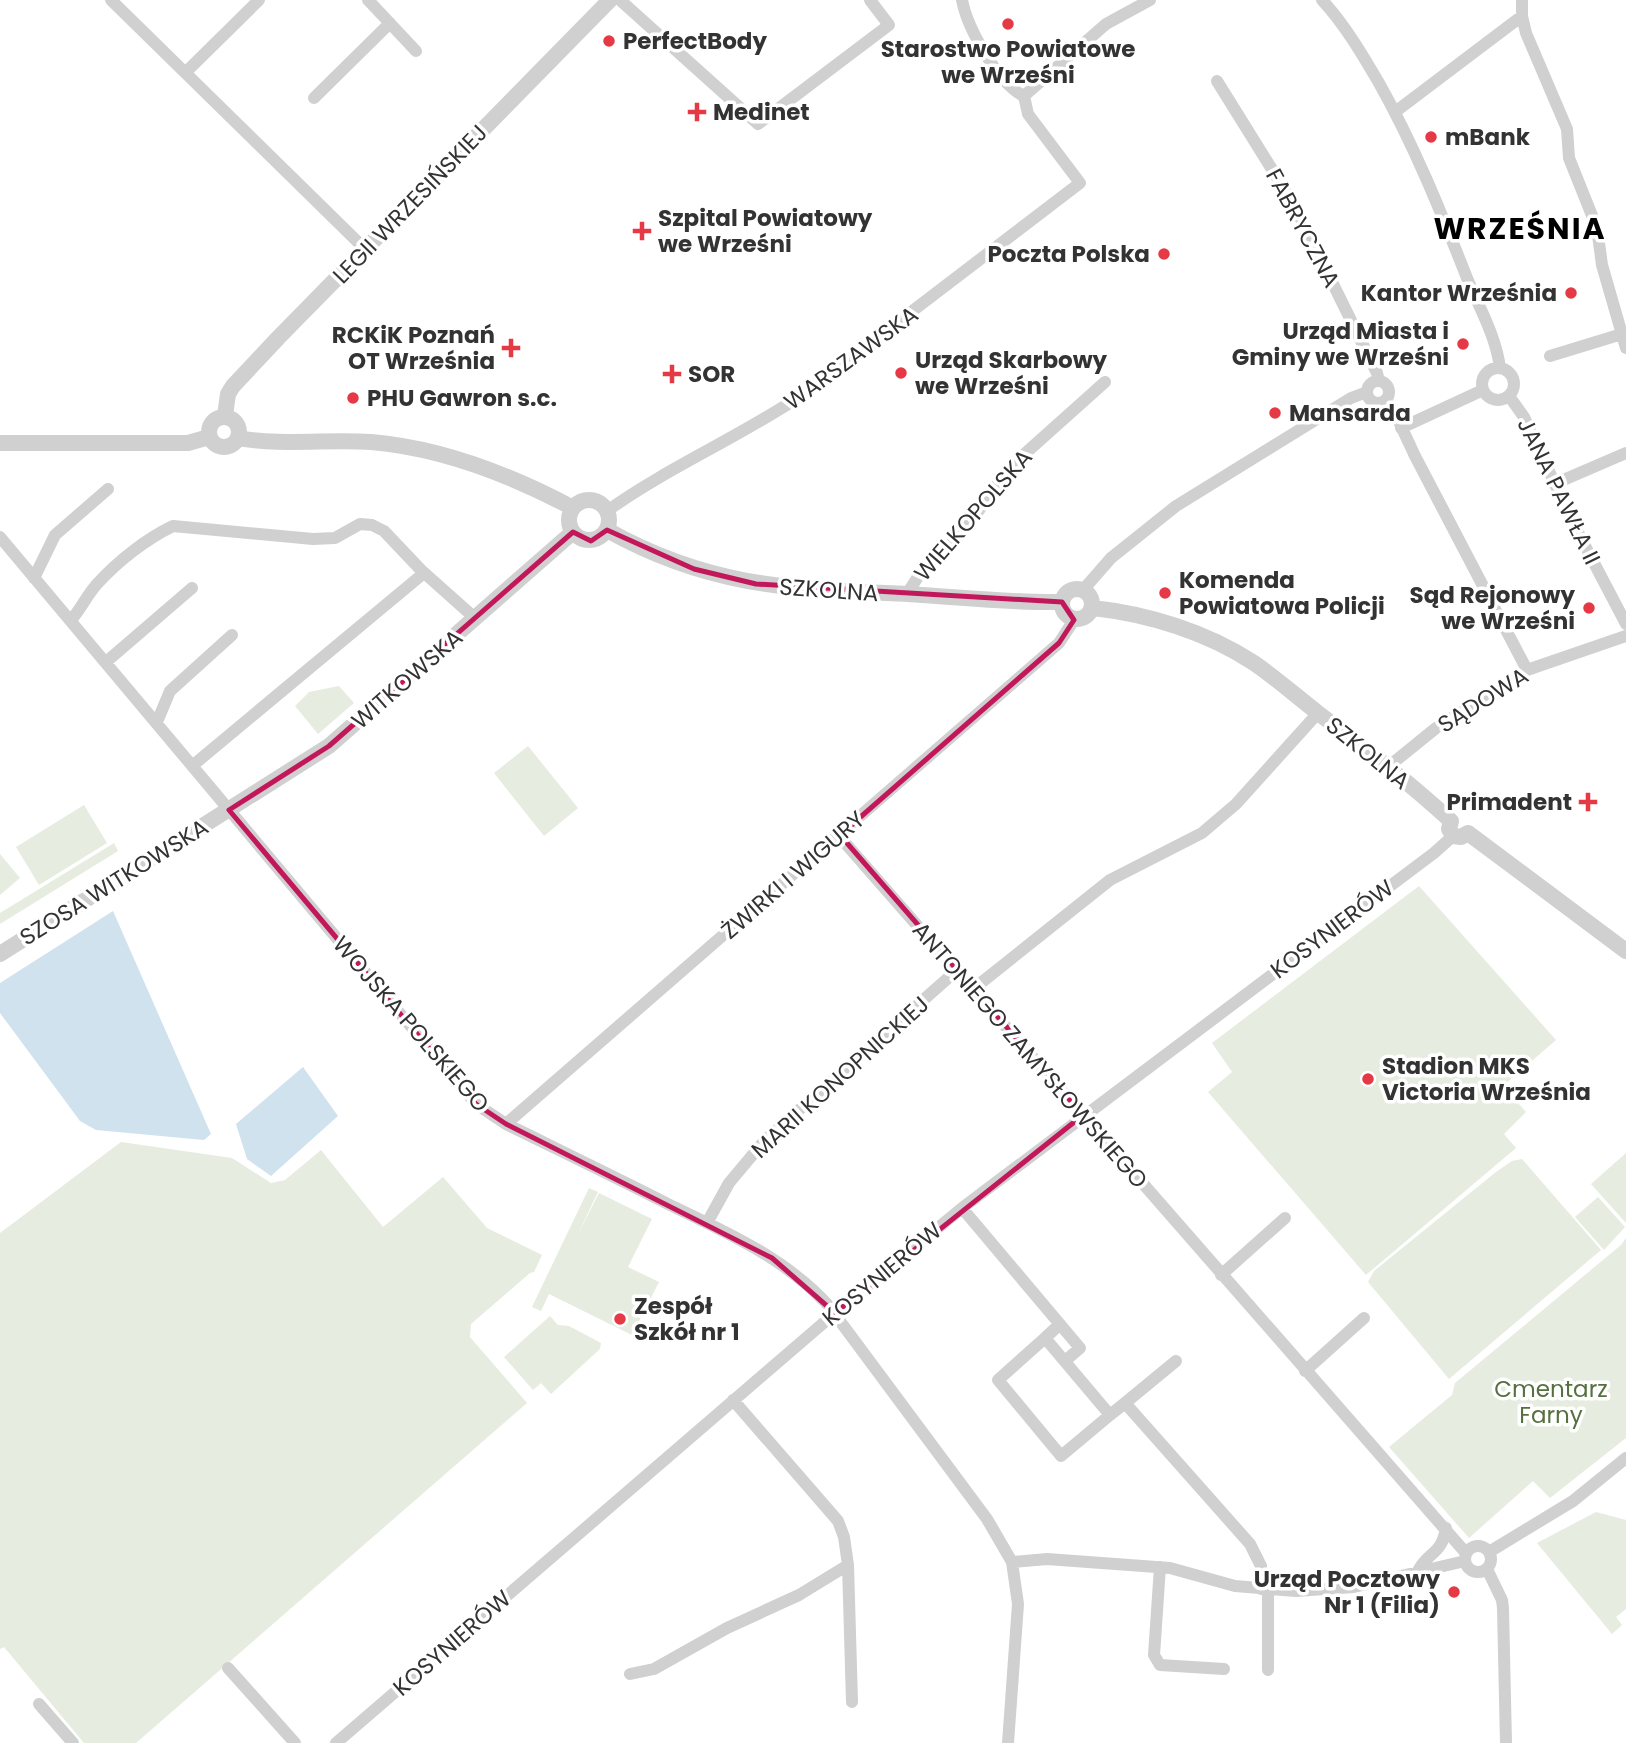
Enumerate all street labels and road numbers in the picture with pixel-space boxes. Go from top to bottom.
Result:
street label: LEGII WRZESIŃSKIEJ [326,117,494,291]
street label: FABRYCZNA [1258,163,1348,293]
street label: WARSZAWSKA [777,298,925,418]
street label: JANA PAWŁA II [1510,412,1608,570]
street label: WIELKOPOLSKA [907,442,1039,588]
street label: SZKOLNA [778,571,880,609]
street label: WITKOWSKA [345,622,469,736]
street label: SĄDOWA [1432,660,1534,740]
street label: SZKOLNA [1319,709,1417,797]
street label: ŻWIRKI I WIGURY [714,804,872,946]
street label: SZOSA WITKOWSKA [14,811,214,953]
street label: KOSYNIERÓW [1264,872,1400,986]
street label: ANTONIEGO ZAMYSŁOWSKIEGO [905,915,1155,1195]
street label: WOJSKA POLSKIEGO [326,929,496,1119]
street label: MARII KONOPNICKIEJ [744,988,936,1166]
street label: KOSYNIERÓW [815,1215,949,1333]
street label: KOSYNIERÓW [386,1583,518,1703]

